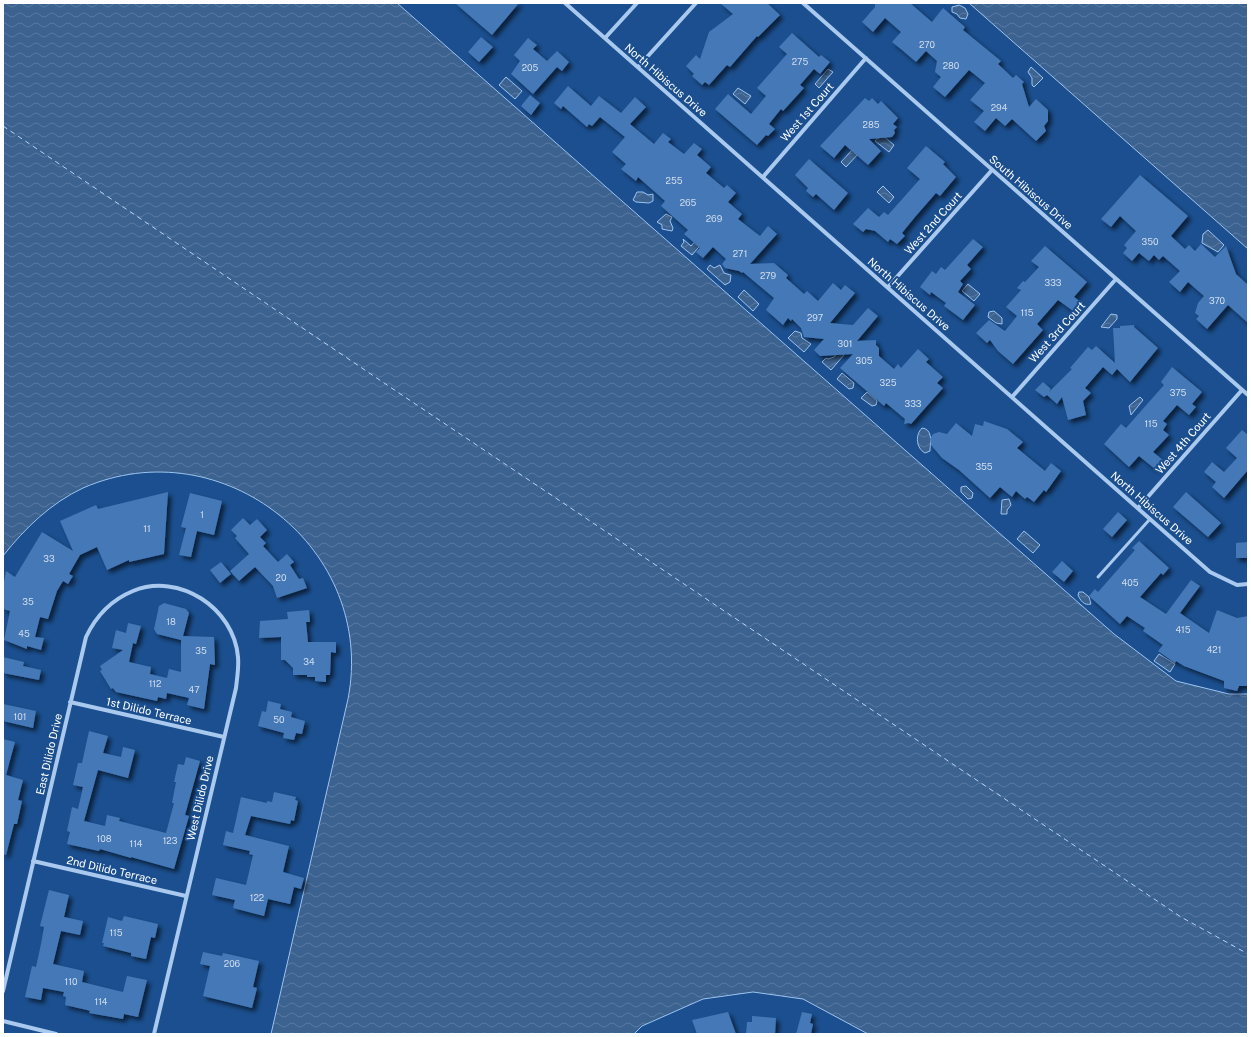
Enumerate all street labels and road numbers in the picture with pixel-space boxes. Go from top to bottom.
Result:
street label: North Hibiscus Drive [623,41,709,119]
street label: West 1st Court [778,80,836,144]
street label: South Hibiscus Drive [987,153,1075,231]
street label: West 2nd Court [902,189,964,257]
street label: North Hibiscus Drive [866,255,952,333]
street label: West 3rd Court [1027,299,1087,365]
street label: West 4th Court [1153,410,1213,476]
street label: North Hibiscus Drive [1109,469,1195,547]
street label: 1st Dilido Terrace [105,695,193,727]
street label: East Dilido Drive [34,712,64,796]
street label: West Dilido Drive [184,754,216,842]
street label: 2nd Dilido Terrace [66,854,158,886]

